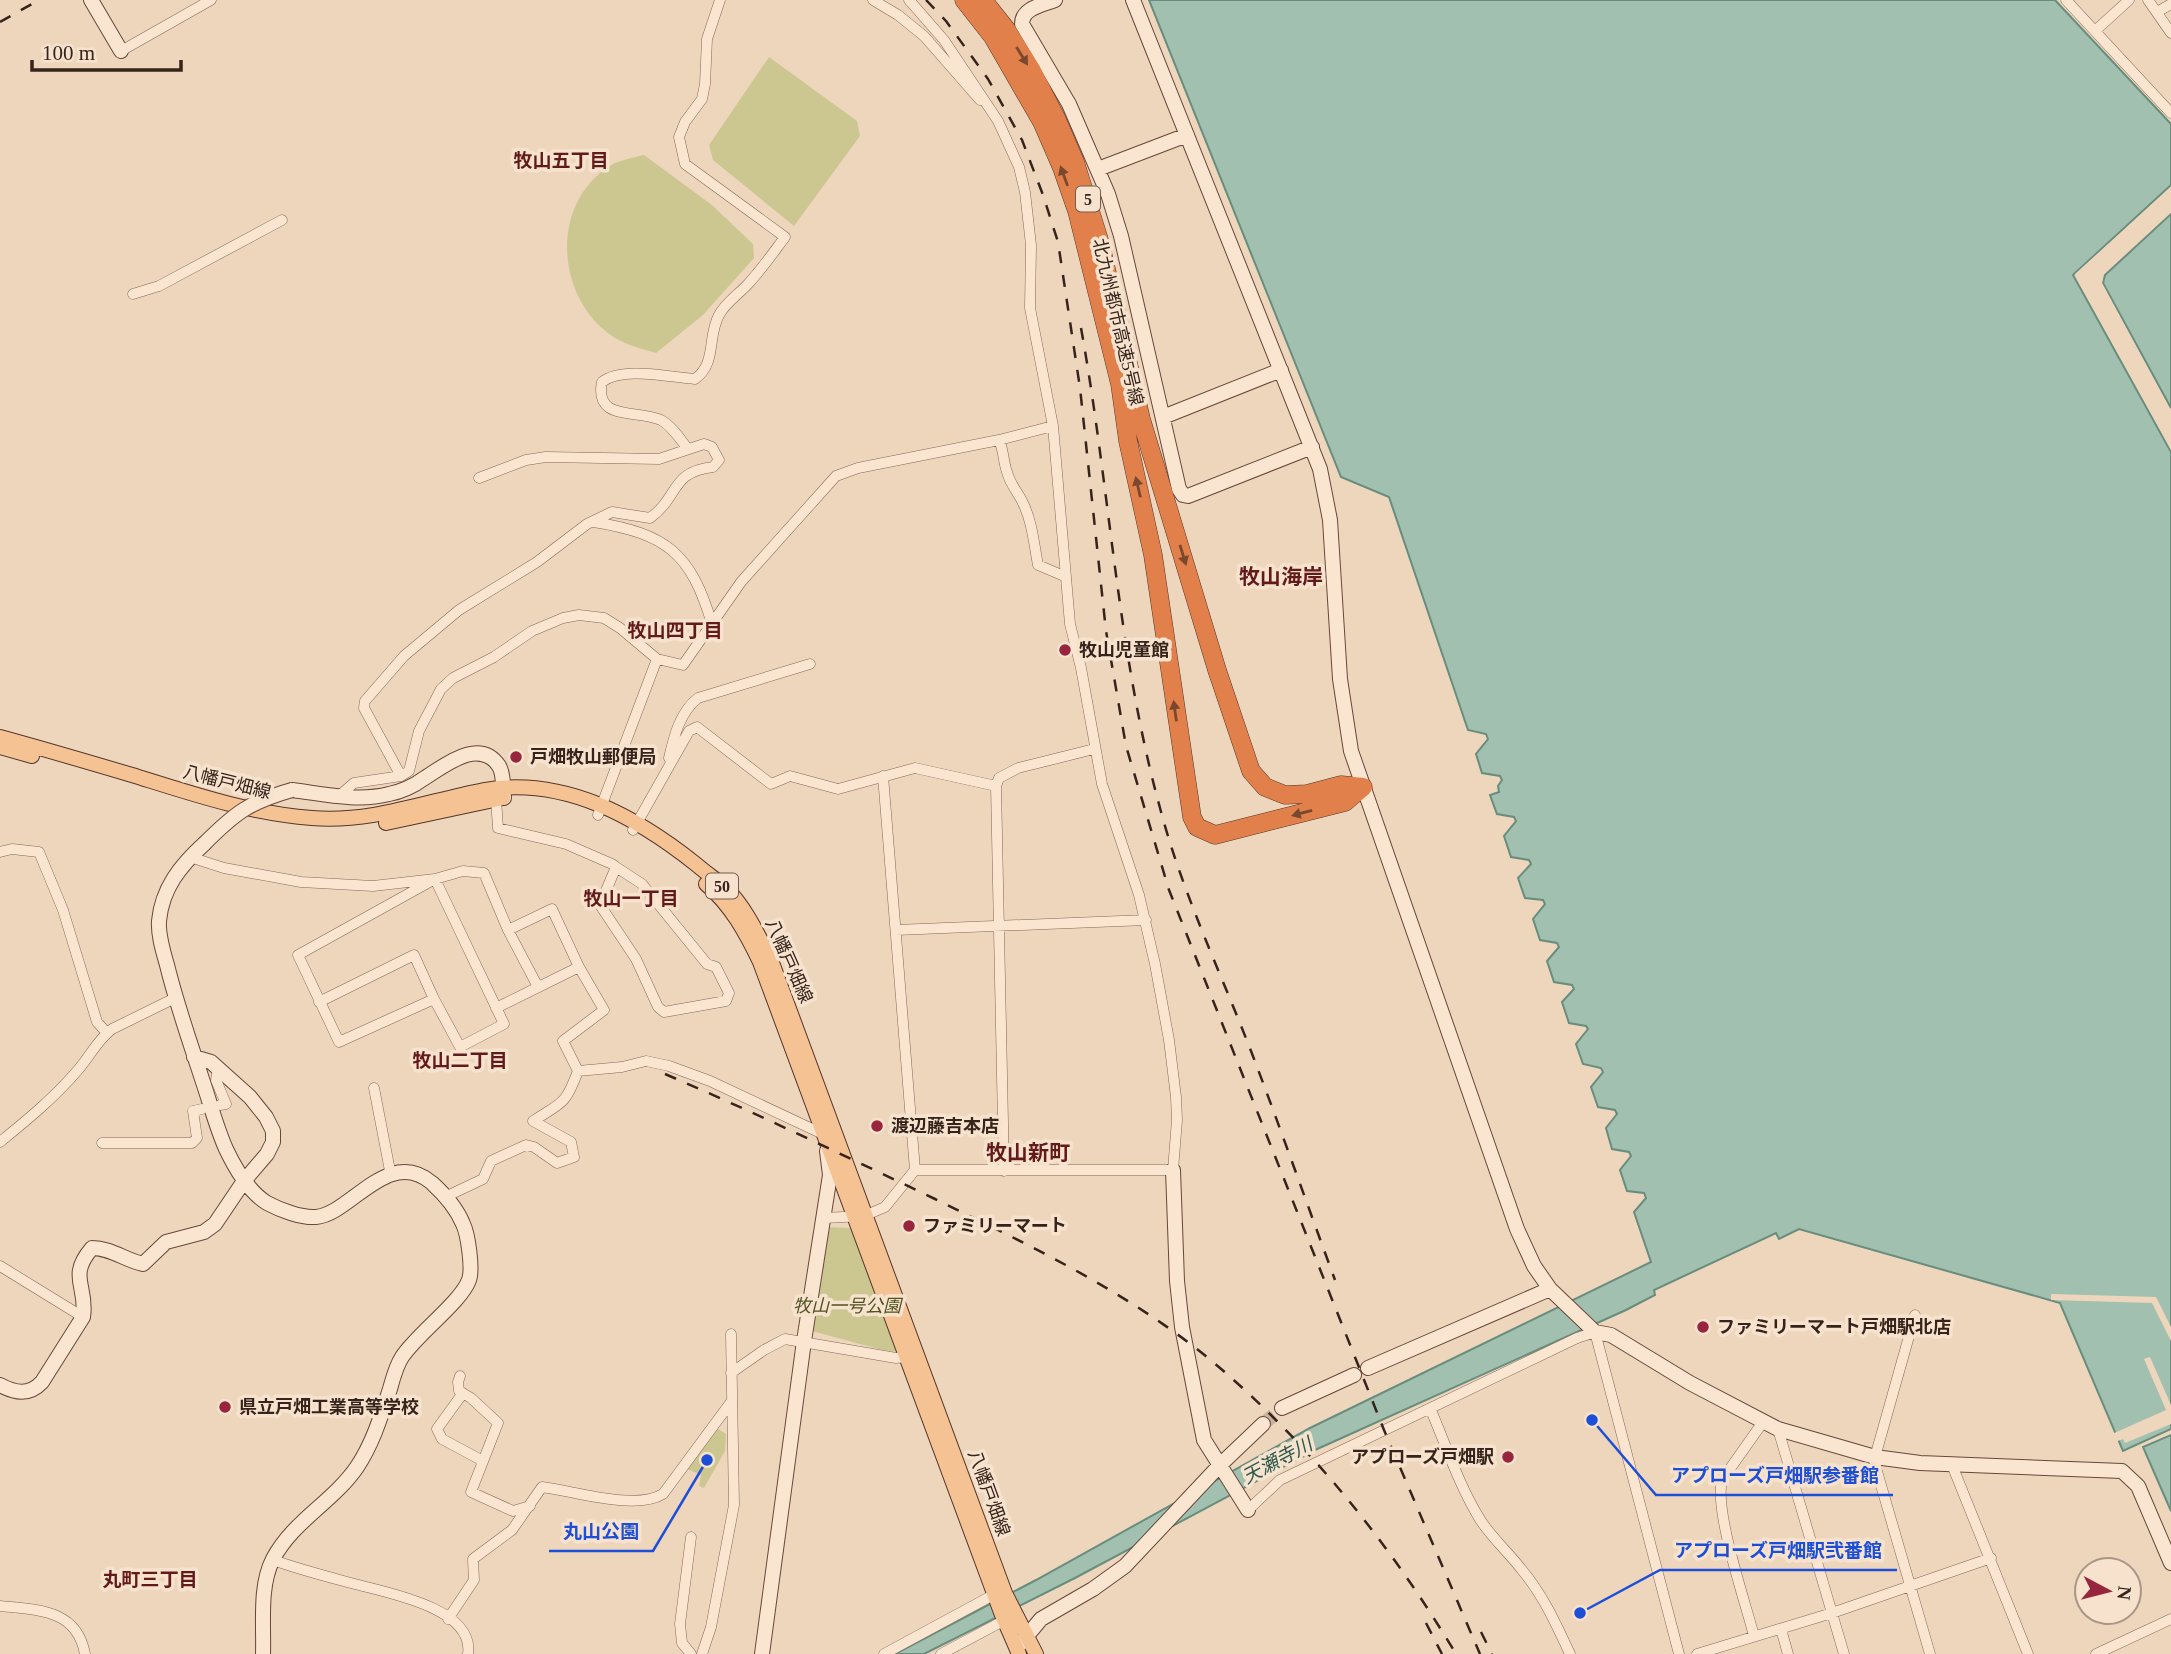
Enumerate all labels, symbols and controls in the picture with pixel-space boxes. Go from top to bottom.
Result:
scale bar [32,28,180,72]
text: 100 m [42,41,95,65]
one-way arrow [1016,46,1029,65]
district label: 牧山五丁目 [513,150,609,171]
one-way arrow [1058,165,1069,186]
road number: 5 [1076,186,1100,211]
street label: 北九州都市高速5号線 [1089,236,1147,408]
one-way arrow [1132,475,1143,497]
one-way arrow [1179,544,1189,565]
district label: 牧山海岸 [1239,565,1323,589]
district label: 牧山四丁目 [627,620,723,641]
place label: 牧山児童館 [1079,640,1169,660]
marker: 牧山児童館 [1057,642,1073,658]
one-way arrow [1169,700,1180,722]
place label: 戸畑牧山郵便局 [530,747,656,767]
marker: 戸畑牧山郵便局 [508,749,524,765]
street label: 八幡戸畑線 [181,761,273,803]
one-way arrow [1291,809,1312,819]
road number: 50 [706,874,738,898]
district label: 牧山一丁目 [583,888,679,909]
street label: 八幡戸畑線 [762,916,816,1006]
district label: 牧山二丁目 [412,1050,508,1071]
place label: 渡辺藤吉本店 [891,1116,999,1136]
marker: 渡辺藤吉本店 [869,1118,885,1134]
district label: 牧山新町 [986,1141,1070,1165]
place label: ファミリーマート [923,1216,1067,1236]
marker: ファミリーマート [901,1218,917,1234]
park label: 牧山一号公園 [793,1296,904,1316]
place label: ファミリーマート戸畑駅北店 [1717,1317,1951,1337]
marker: ファミリーマート戸畑駅北店 [1695,1319,1711,1335]
place label: 県立戸畑工業高等学校 [239,1397,419,1417]
marker: 県立戸畑工業高等学校 [217,1399,233,1415]
water label: 天瀬寺川 [1239,1432,1317,1488]
street label: 八幡戸畑線 [964,1447,1014,1539]
place label: アプローズ戸畑駅 [1351,1447,1494,1467]
marker: アプローズ戸畑駅 [1500,1449,1516,1465]
callout: アプローズ戸畑駅参番館 [1656,1455,1893,1495]
text: アプローズ戸畑駅参番館 [1671,1465,1879,1486]
callout: 丸山公園 [549,1511,653,1551]
text: 丸山公園 [563,1521,639,1542]
callout: アプローズ戸畑駅弐番館 [1660,1530,1897,1570]
text: アプローズ戸畑駅弐番館 [1674,1540,1882,1561]
north arrow [2073,1556,2143,1626]
district label: 丸町三丁目 [102,1569,198,1590]
text: N [2113,1585,2136,1601]

